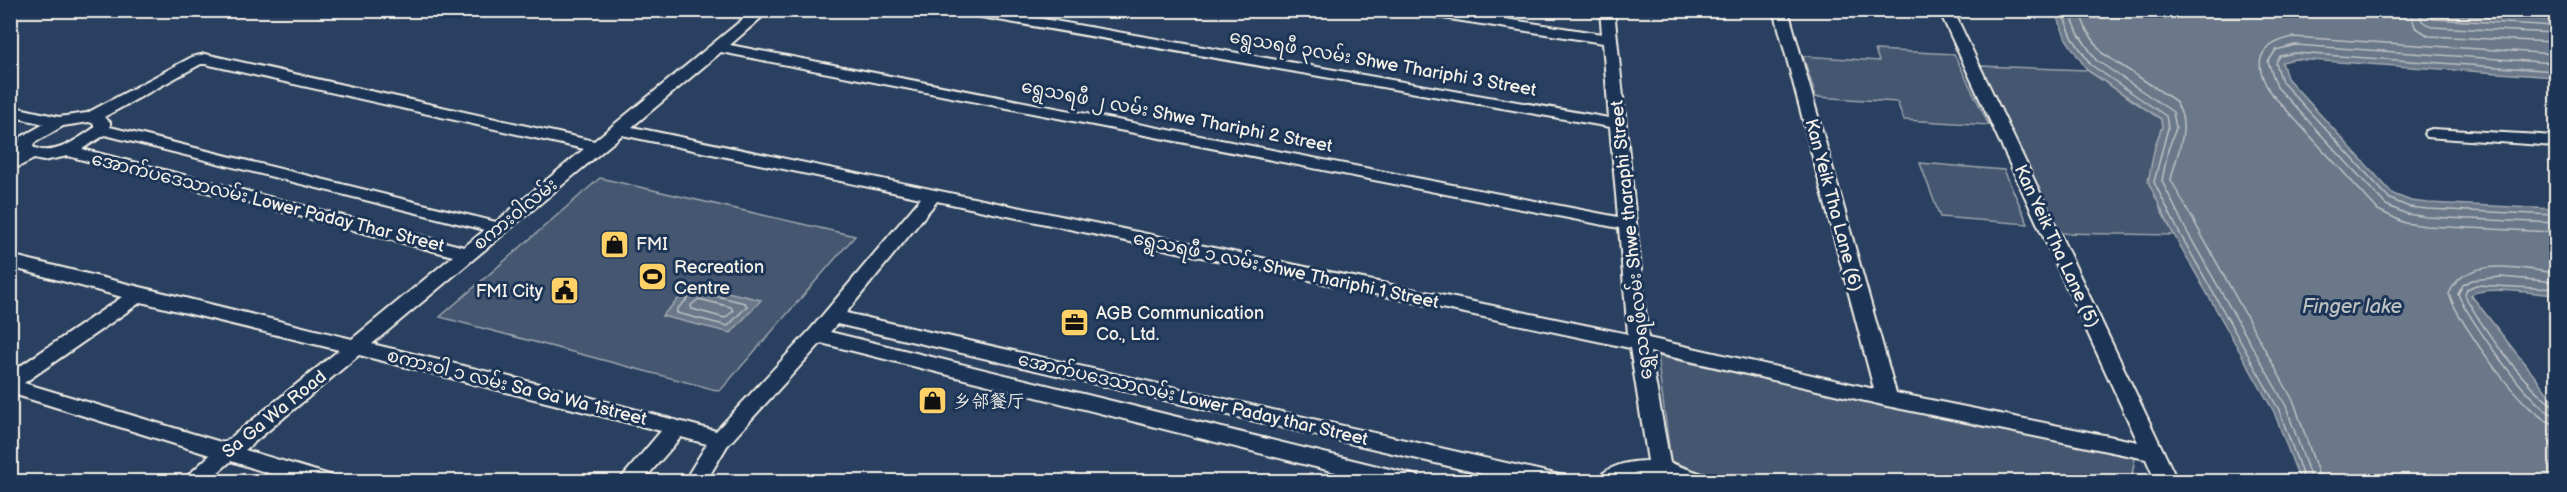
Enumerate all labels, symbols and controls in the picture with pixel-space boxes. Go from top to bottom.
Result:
street label: ရွေသရဖီ ၃လမ်း Shwe Thariphi 3 Street [1227,22,1539,105]
street label: ရွေသရဖီ ၂ လမ်း Shwe Thariphi 2 Street [1019,72,1336,161]
street label: ရွှေသရဖီလမ်း Shwe tharaphi Street [1602,98,1661,381]
street label: Kan Yeik Tha Lane (6) [1800,117,1867,294]
street label: အောက်ပဒေသာလမ်း Lower Paday Thar Street [89,145,448,257]
street label: Kan Yeik Tha Lane (5) [2010,162,2103,331]
street label: စကား၀ါလမ်း [467,172,562,255]
street label: ရွေသရဖီ ၁ လမ်း Shwe Thariphi 1 Street [1130,224,1442,317]
shop icon: FMI [599,228,631,260]
place label: FMI [636,234,668,255]
place label: Recreation Centre [674,257,764,299]
sports icon: Recreation Centre [637,261,669,293]
public building icon: FMI City [548,275,580,307]
place label: FMI City [476,281,544,302]
water label: Finger lake [2302,295,2402,319]
place label: AGB Communication Co., Ltd. [1096,303,1264,345]
office icon: AGB Communication Co., Ltd. [1059,307,1091,339]
street label: စကားဝါ ၁ လမ်း Sa Ga Wa 1street [385,342,650,430]
street label: အောက်ပဒေသာလမ်း Lower Paday thar Street [1016,346,1371,450]
street label: Sa Ga Wa Road [218,366,331,463]
shop icon: 乡邻餐厅 [916,385,948,417]
place label: 乡邻餐厅 [953,391,1025,412]

